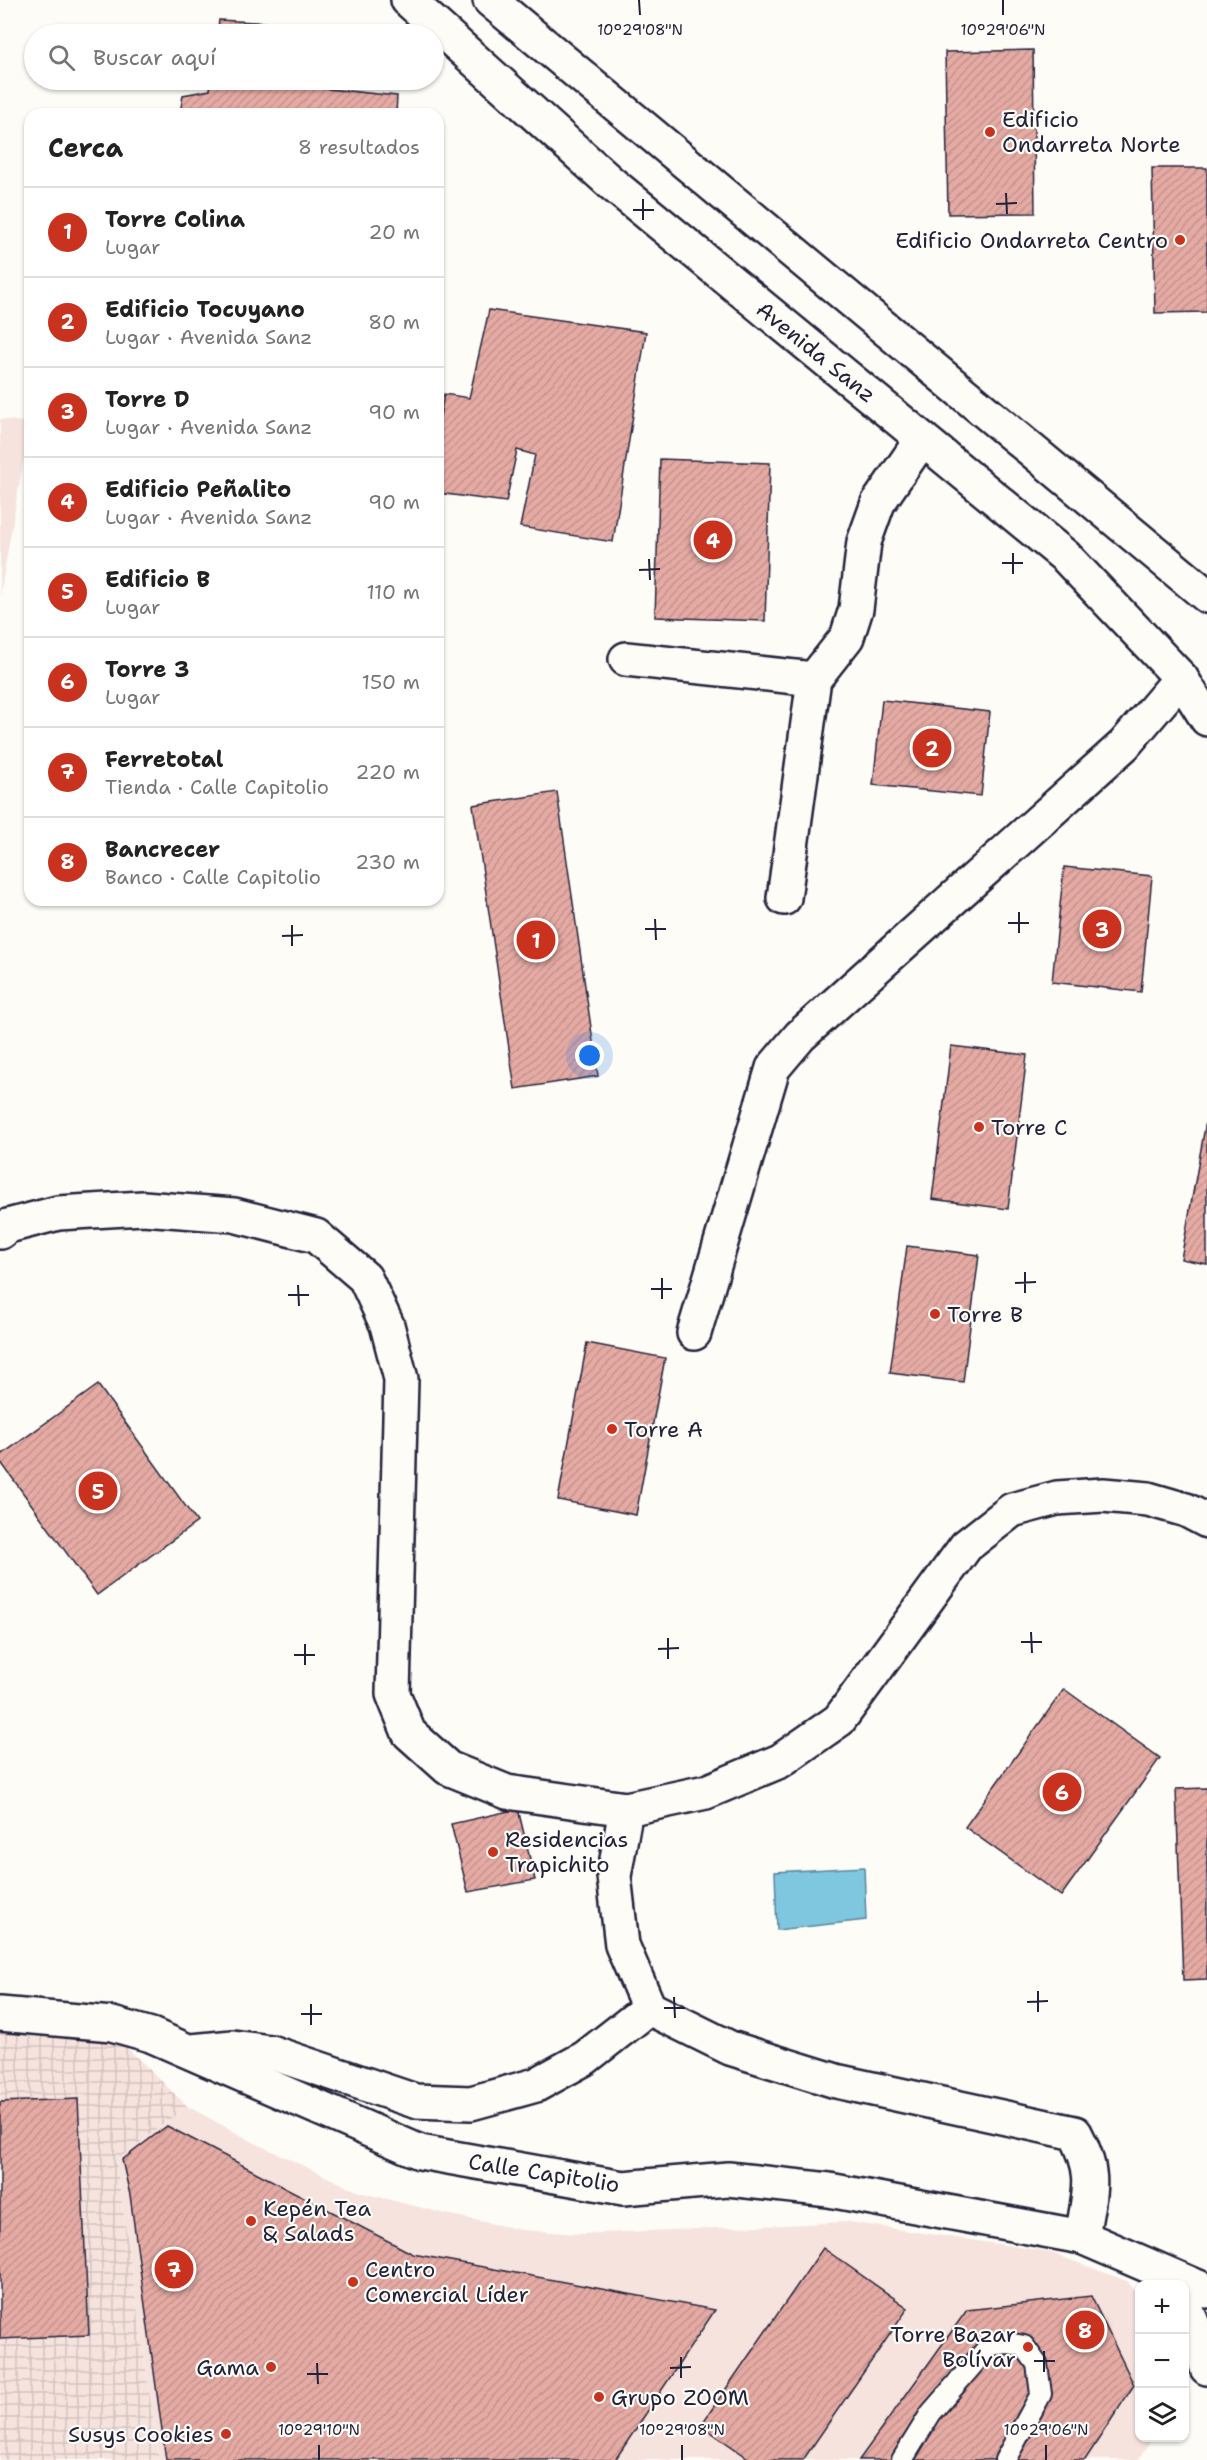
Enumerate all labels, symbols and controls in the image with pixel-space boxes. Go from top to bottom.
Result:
text: 10°29'08"N [597,20,683,40]
text: 10°29'06"N [961,20,1045,40]
search box [24,24,444,90]
icon: search [45,41,78,74]
text: Buscar aquí [93,43,216,72]
place label: Edificio Ondarreta Norte [1002,105,1181,159]
marker: Edificio Ondarreta Norte [983,125,997,139]
text: Cerca [48,130,123,165]
text: 8 resultados [298,134,420,160]
text: Torre Colina [105,205,245,234]
text: 1 [63,219,72,245]
text: 20 m [369,219,420,245]
place label: Edificio Ondarreta Centro [895,226,1168,255]
marker: Edificio Ondarreta Centro [1173,233,1187,247]
text: Lugar [105,234,161,260]
text: Edificio Tocuyano [105,295,305,324]
street label: Avenida Sanz [750,295,882,409]
text: 2 [61,309,75,335]
text: 80 m [368,309,420,335]
text: Lugar · Avenida Sanz [105,324,312,350]
text: Torre D [105,385,189,414]
text: 3 [61,399,75,425]
text: 90 m [368,399,420,425]
text: Lugar · Avenida Sanz [105,414,312,440]
text: Edificio Peñalito [105,475,291,504]
text: 4 [61,489,75,515]
text: 90 m [368,489,420,515]
text: Lugar · Avenida Sanz [105,504,312,530]
pin: 4 [694,518,732,562]
text: Edificio B [105,565,210,594]
text: 5 [61,579,74,605]
text: 110 m [366,579,420,605]
text: Lugar [105,594,161,620]
text: Torre 3 [105,655,189,684]
text: 6 [61,669,75,695]
text: 150 m [362,669,420,695]
text: Lugar [105,684,161,710]
pin: 2 [912,726,952,771]
text: Ferretotal [105,745,224,774]
text: 7 [61,759,75,785]
text: 220 m [356,759,420,785]
text: Tienda · Calle Capitolio [105,774,329,800]
text: Bancrecer [105,835,220,864]
text: 8 [61,849,75,875]
text: 230 m [355,849,420,875]
text: Banco · Calle Capitolio [105,864,321,890]
pin: 3 [1082,906,1122,952]
pin: 1 [516,918,556,962]
your location [575,1041,604,1070]
place label: Torre C [991,1113,1067,1142]
marker: Torre C [972,1120,986,1134]
place label: Torre B [947,1300,1023,1329]
marker: Torre B [928,1307,942,1321]
place label: Torre A [624,1415,703,1444]
marker: Torre A [605,1422,619,1436]
pin: 5 [78,1468,118,1514]
pin: 6 [1042,1770,1082,1814]
place label: Residencias Trapichito [505,1825,628,1879]
marker: Residencias Trapichito [486,1845,500,1859]
street label: Calle Capitolio [466,2147,622,2199]
place label: Kepén Tea & Salads [263,2194,371,2248]
marker: Kepén Tea & Salads [244,2214,258,2228]
pin: 7 [154,2246,194,2292]
place label: Centro Comercial Líder [365,2255,529,2309]
marker: Centro Comercial Líder [346,2275,360,2289]
map controls [1135,2280,1189,2442]
button: + [1135,2280,1189,2334]
pin: 8 [1066,2308,1104,2352]
place label: Torre Bazar Bolívar [890,2320,1016,2374]
button: − [1135,2334,1189,2388]
marker: Torre Bazar Bolívar [1021,2340,1035,2354]
place label: Gama [196,2353,259,2382]
marker: Gama [264,2360,278,2374]
place label: Grupo ZOOM [611,2383,749,2412]
button: layers [1135,2388,1189,2442]
marker: Grupo ZOOM [592,2390,606,2404]
place label: Susys Cookies [68,2420,214,2449]
text: 10°29'10"N [278,2420,360,2440]
text: 10°29'08"N [639,2420,725,2440]
text: 10°29'06"N [1004,2420,1088,2440]
marker: Susys Cookies [219,2427,233,2441]

